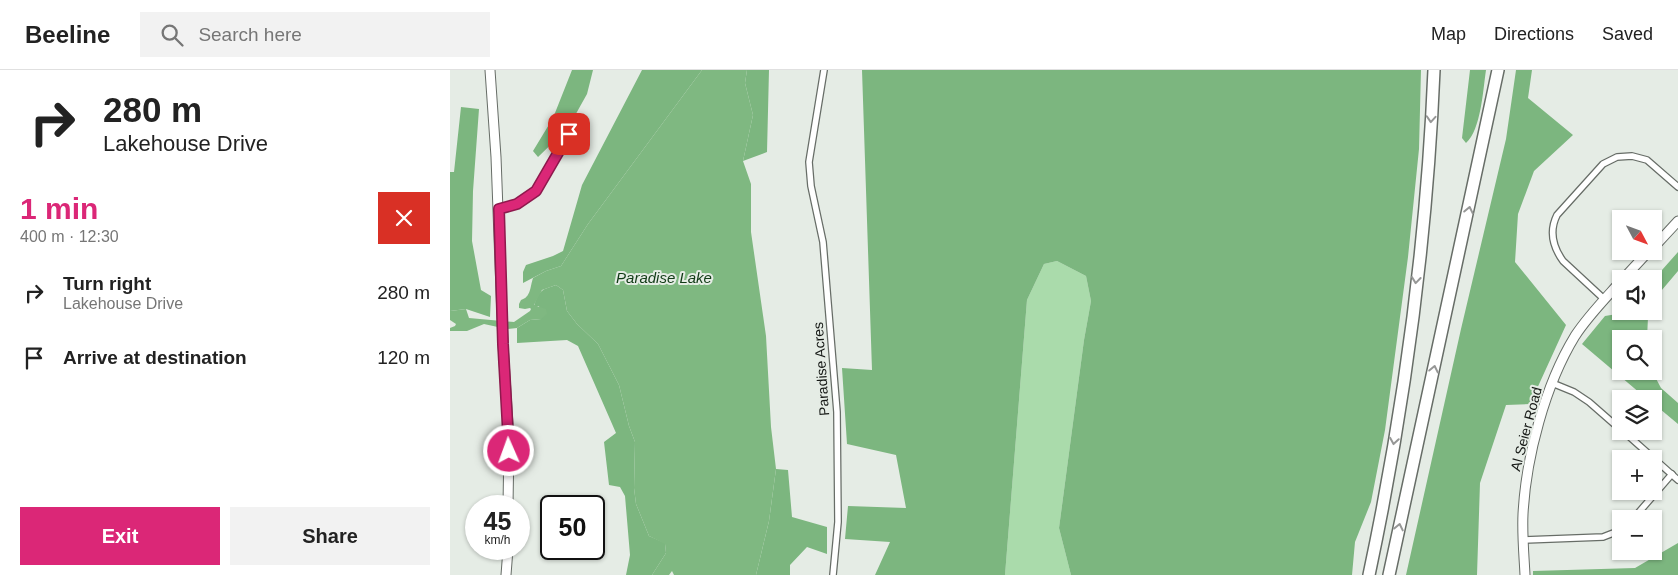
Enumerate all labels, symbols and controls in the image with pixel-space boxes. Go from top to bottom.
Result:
search box [140,12,490,57]
text: Beeline [25,21,110,48]
icon: search [158,21,186,49]
text: Search here [198,24,302,45]
text: Map [1431,24,1466,44]
text: Directions [1494,24,1574,44]
text: Saved [1602,24,1653,44]
icon: right [20,90,85,155]
text: 280 m [103,90,202,129]
pin [548,113,590,155]
one-way arrow [1426,115,1437,123]
icon: arrive [555,120,583,148]
text: Lakehouse Drive [103,131,268,156]
text: 1 min [20,192,98,225]
button: close [378,192,430,244]
one-way arrow [1463,205,1473,214]
north arrow [1612,210,1662,260]
map controls [1612,210,1662,560]
text: 400 m · 12:30 [20,228,119,245]
water label: Paradise Lake [616,269,712,286]
button: sound [1612,270,1662,320]
text: Turn right [63,273,151,294]
one-way arrow [1411,277,1422,285]
icon: right [20,279,48,307]
text: 280 m [377,282,430,303]
text: Lakehouse Drive [63,295,183,312]
street label: Paradise Acres [810,321,832,417]
button: search [1612,330,1662,380]
icon: arrive [20,344,48,372]
text: Arrive at destination [63,347,247,368]
text: 120 m [377,347,430,368]
one-way arrow [1428,364,1439,373]
street label: Al Seier Road [1507,385,1545,473]
button: layers [1612,390,1662,440]
position arrow [482,424,534,476]
one-way arrow [1390,437,1400,446]
button: + [1612,450,1662,500]
speed limit sign: 50 [540,495,605,560]
button: Exit [20,507,220,565]
button: Share [230,507,430,565]
text: 45 [484,507,511,535]
button: − [1612,510,1662,560]
one-way arrow [1393,523,1404,532]
text: km/h [484,533,511,547]

